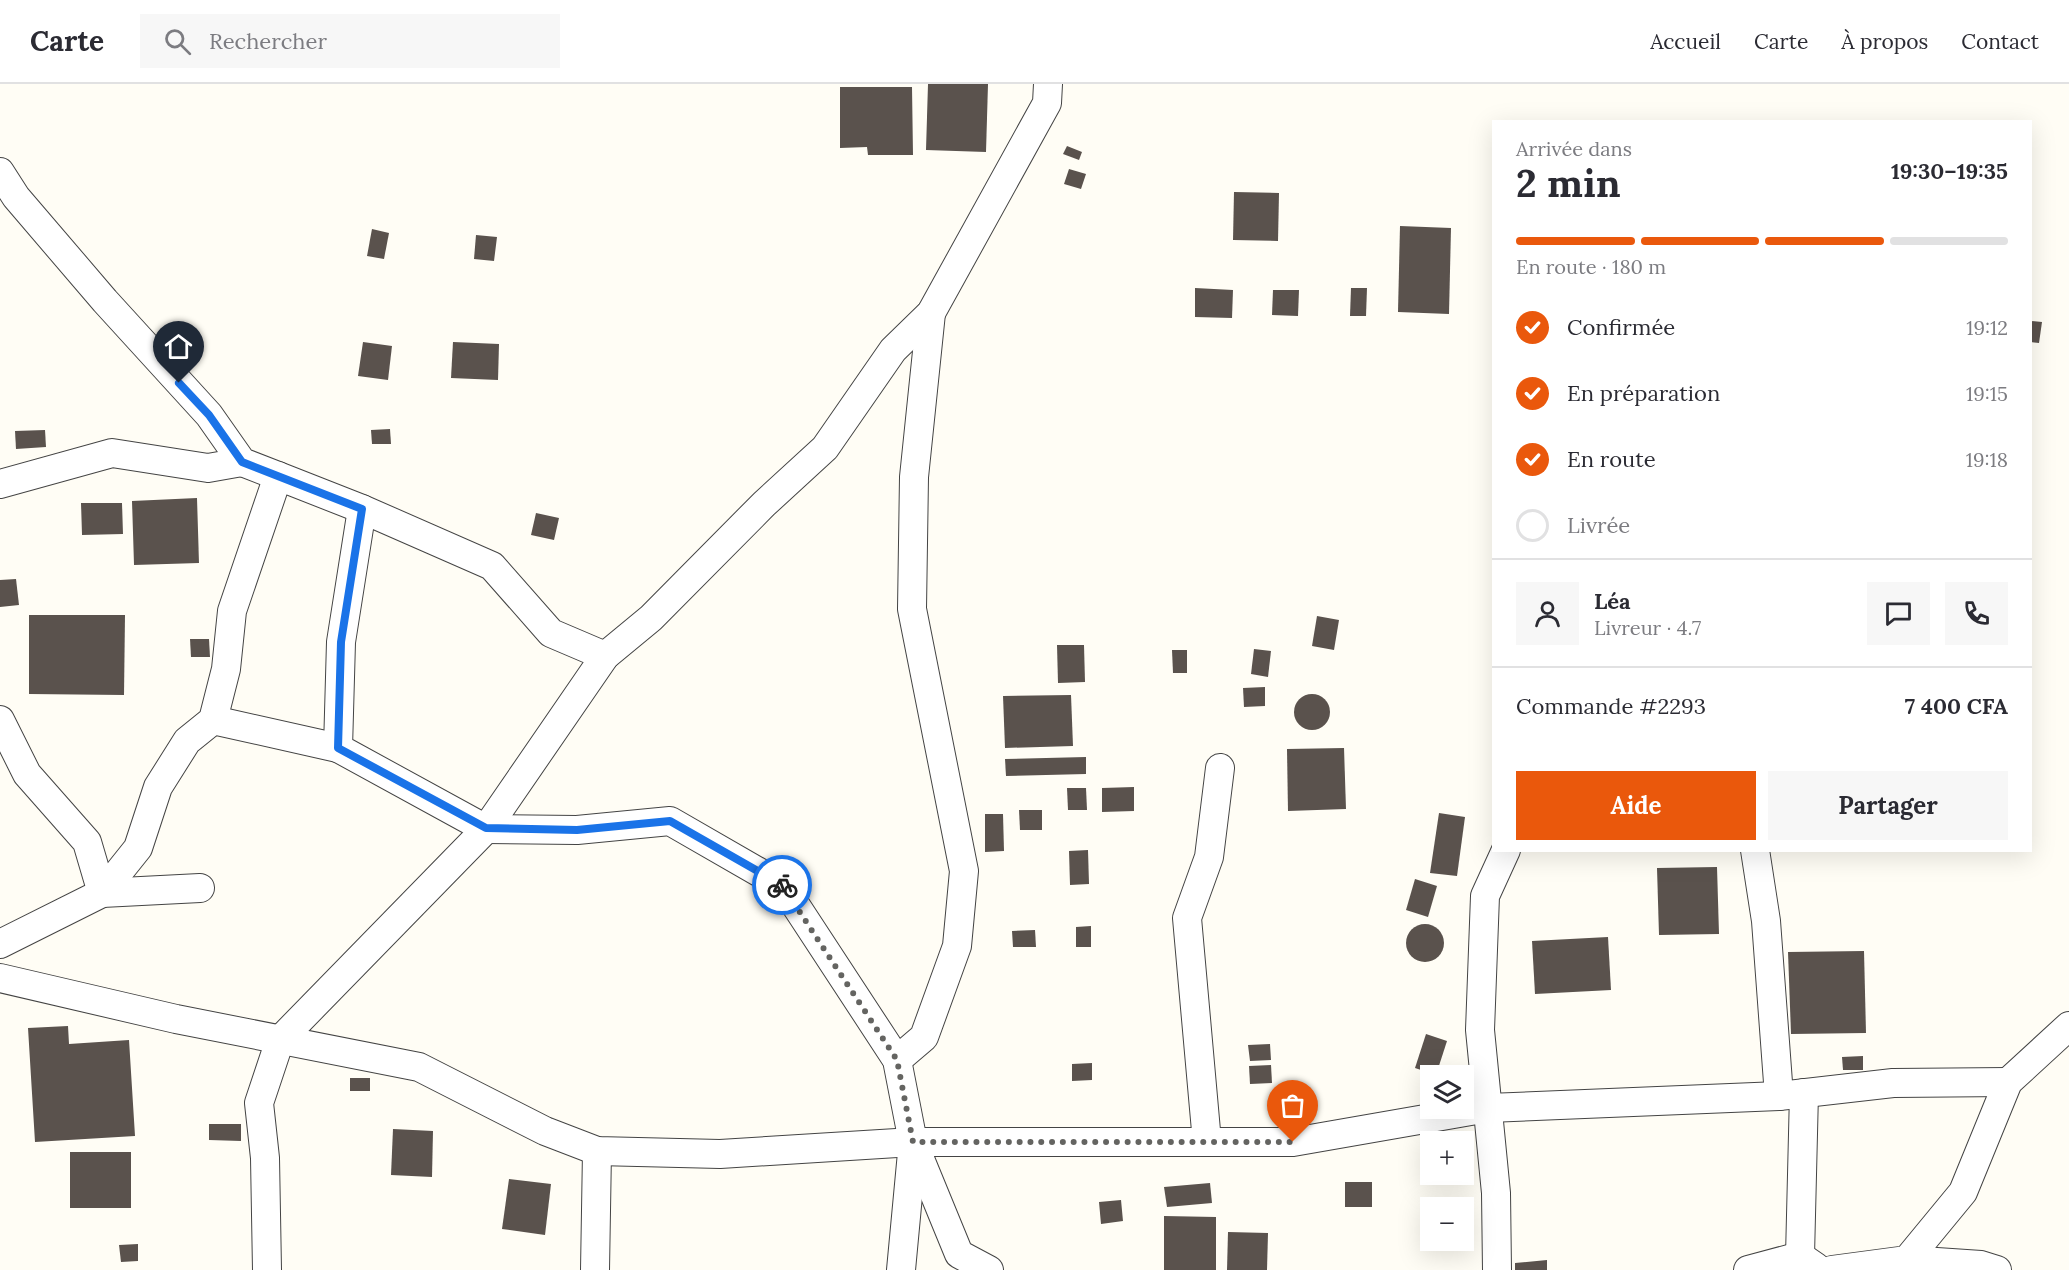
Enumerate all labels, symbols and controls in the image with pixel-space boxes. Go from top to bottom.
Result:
search box [140,14,560,68]
text: Carte [30,23,104,59]
icon: search [161,25,194,58]
text: Rechercher [209,27,327,55]
text: Accueil [1650,28,1721,55]
text: Carte [1754,28,1808,55]
text: À propos [1841,28,1928,55]
text: Contact [1961,28,2039,55]
text: Arrivée dans [1516,136,1632,161]
text: 19:30–19:35 [1891,157,2008,185]
text: 2 min [1516,158,1621,208]
text: En route · 180 m [1516,254,1666,279]
icon: check [1516,311,1549,344]
text: Confirmée [1567,313,1675,341]
text: 19:12 [1966,315,2008,340]
pin [153,321,204,383]
icon: home [162,330,195,363]
icon: check [1516,377,1549,410]
text: En préparation [1567,379,1720,407]
text: 19:15 [1966,381,2008,406]
icon: check [1516,443,1549,476]
text: En route [1567,445,1656,473]
text: 19:18 [1966,447,2008,472]
text: Livrée [1567,511,1630,539]
button: person [1516,582,1579,645]
button: chat [1867,582,1930,645]
button: phone [1945,582,2008,645]
text: Léa [1594,587,1631,615]
text: Livreur · 4.7 [1594,615,1701,640]
text: Commande #2293 [1516,692,1706,720]
text: 7 400 CFA [1905,692,2008,720]
button: Aide [1516,771,1756,840]
button: Partager [1768,771,2008,840]
courier [752,855,812,915]
icon: bike [766,869,799,902]
map controls [1420,1065,1474,1251]
button: layers [1420,1065,1474,1119]
pin [1267,1080,1318,1142]
icon: bag [1276,1089,1309,1122]
button: + [1420,1131,1474,1185]
button: − [1420,1197,1474,1251]

